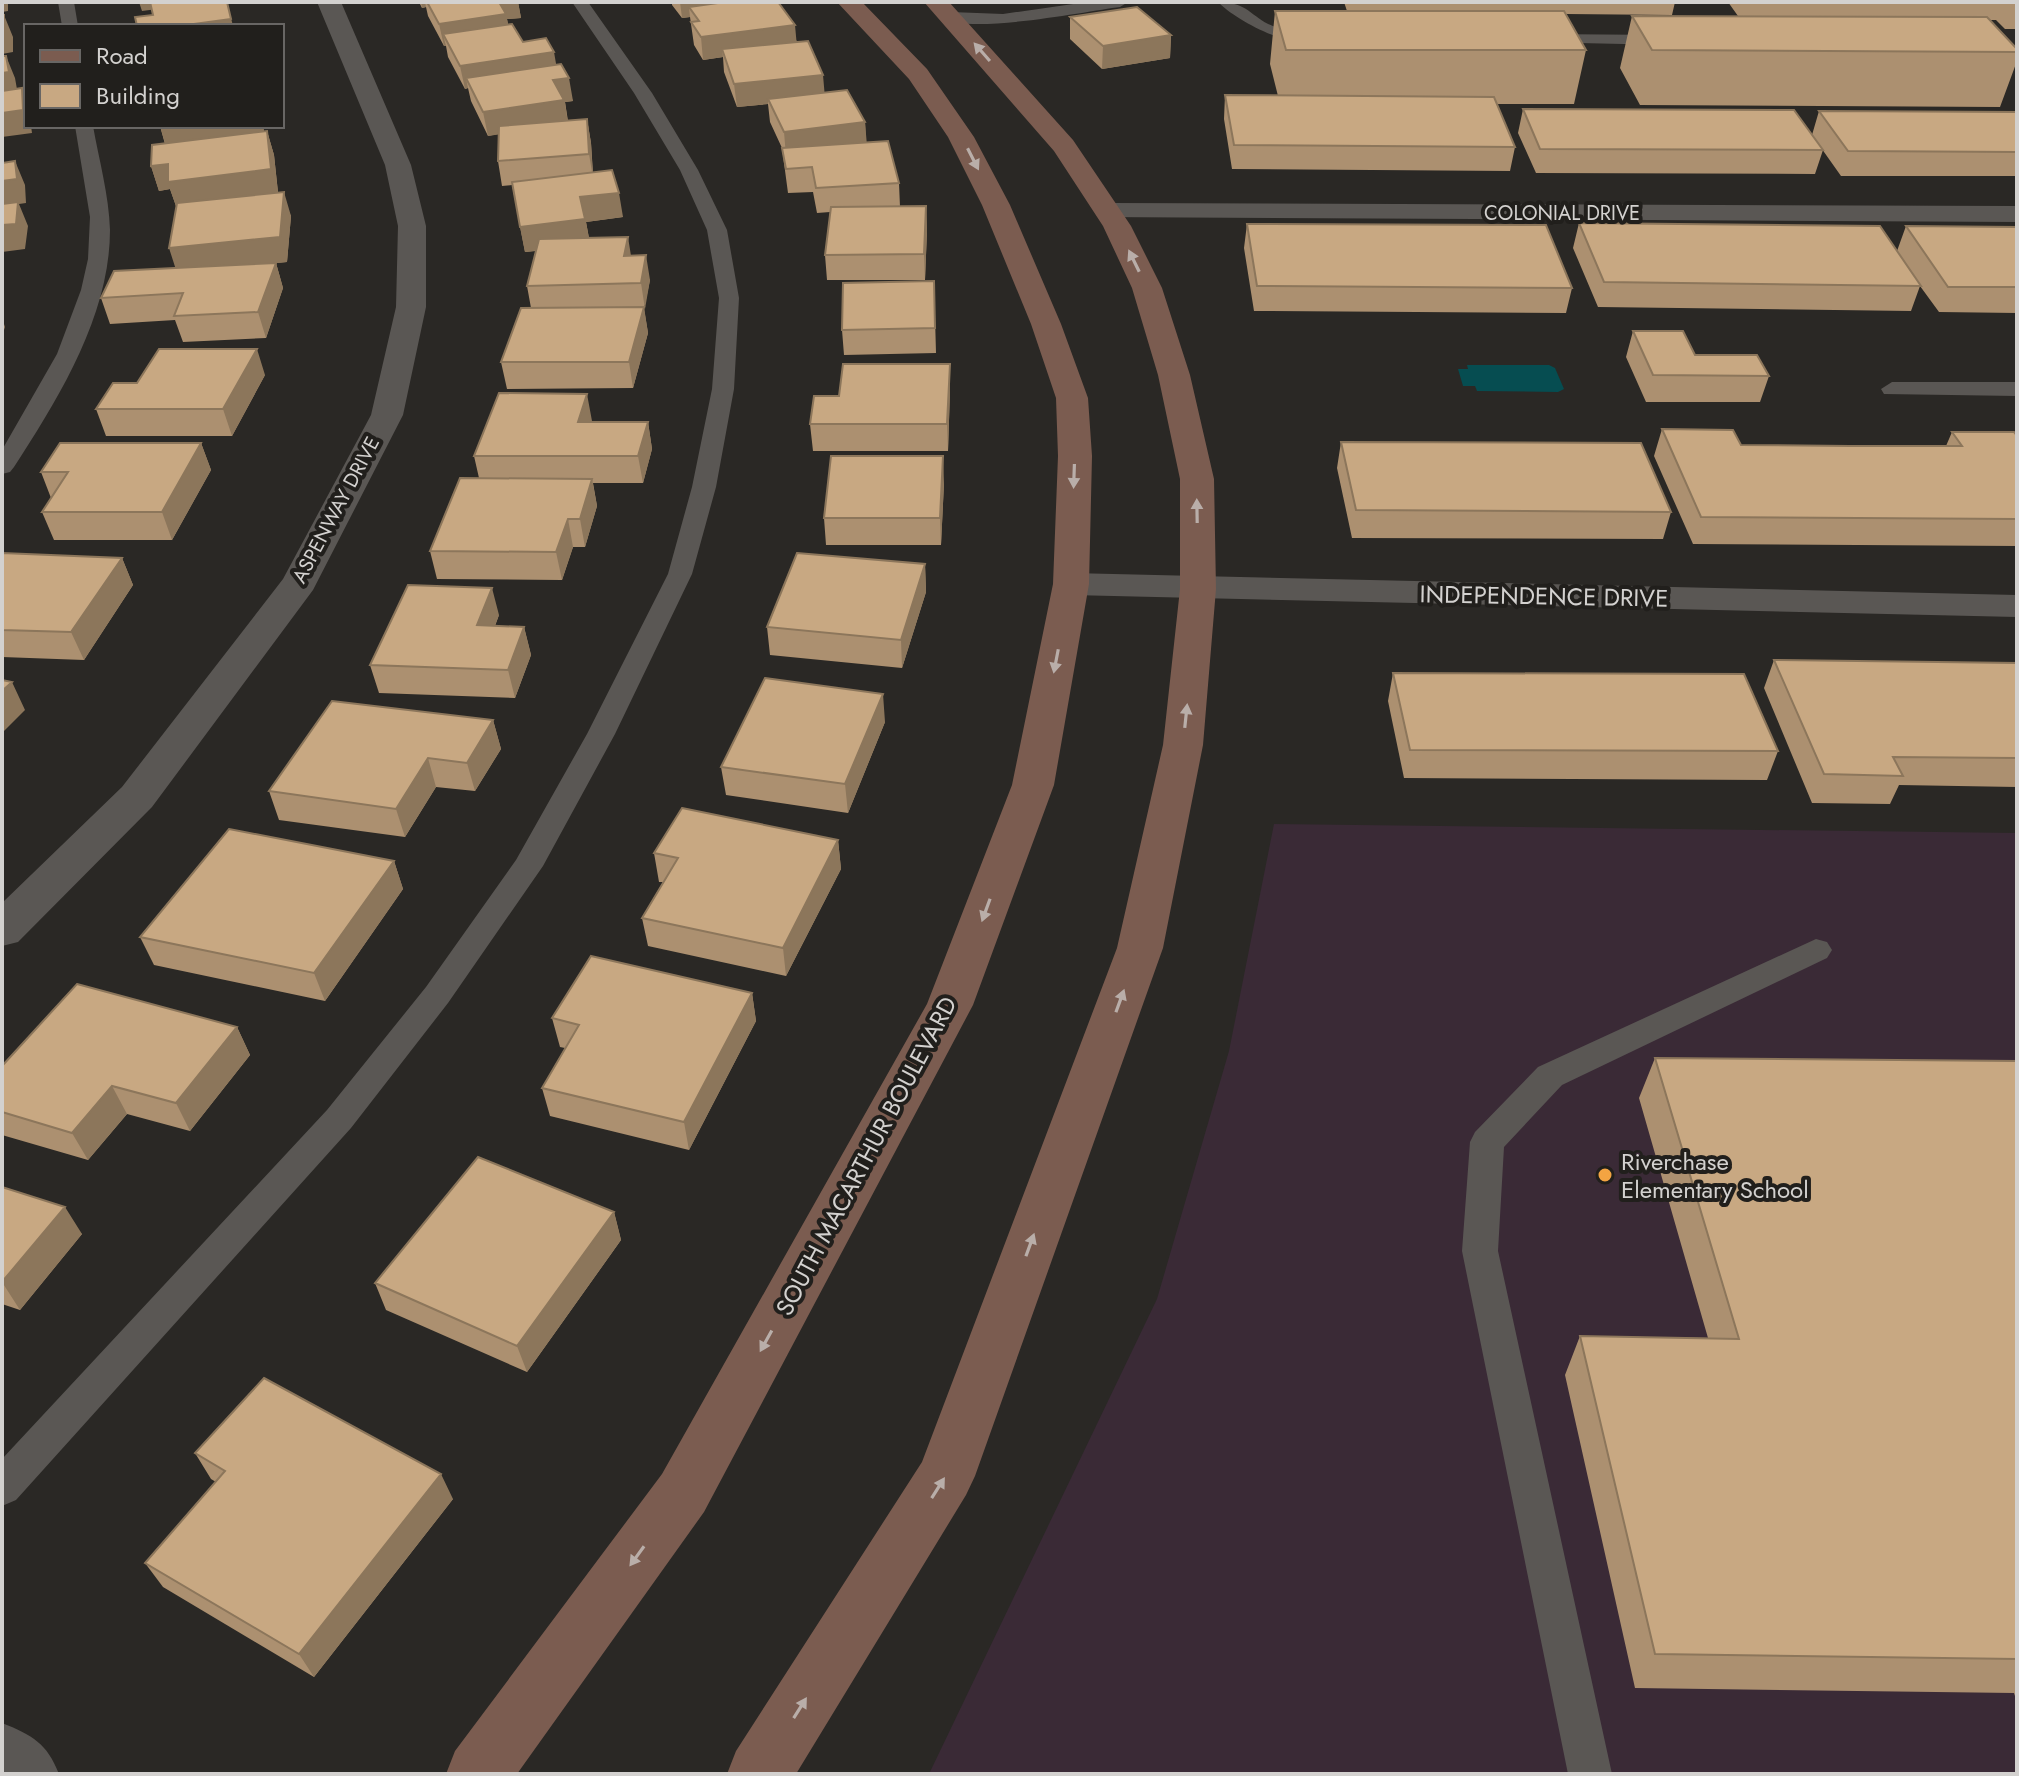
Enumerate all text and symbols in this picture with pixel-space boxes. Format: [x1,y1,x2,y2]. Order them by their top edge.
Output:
legend [24,24,284,128]
text: Road [96,38,148,73]
one-way arrow [974,42,991,62]
text: Building [96,78,180,113]
one-way arrow [966,148,979,171]
street label: COLONIAL DRIVE [1484,199,1640,228]
one-way arrow [1127,249,1141,272]
street label: ASPENWAY DRIVE [285,432,387,588]
one-way arrow [1068,464,1081,489]
one-way arrow [1191,498,1204,523]
street label: INDEPENDENCE DRIVE [1419,576,1669,616]
one-way arrow [1050,649,1062,674]
one-way arrow [1179,703,1192,728]
one-way arrow [979,898,991,922]
one-way arrow [1114,989,1127,1013]
street label: SOUTH MACARTHUR BOULEVARD [767,990,965,1322]
place label: Riverchase Elementary School [1621,1144,1809,1207]
marker: Riverchase Elementary School [1596,1166,1614,1184]
one-way arrow [1025,1233,1037,1257]
one-way arrow [760,1329,773,1352]
one-way arrow [931,1477,945,1499]
one-way arrow [630,1545,645,1566]
one-way arrow [793,1697,807,1719]

